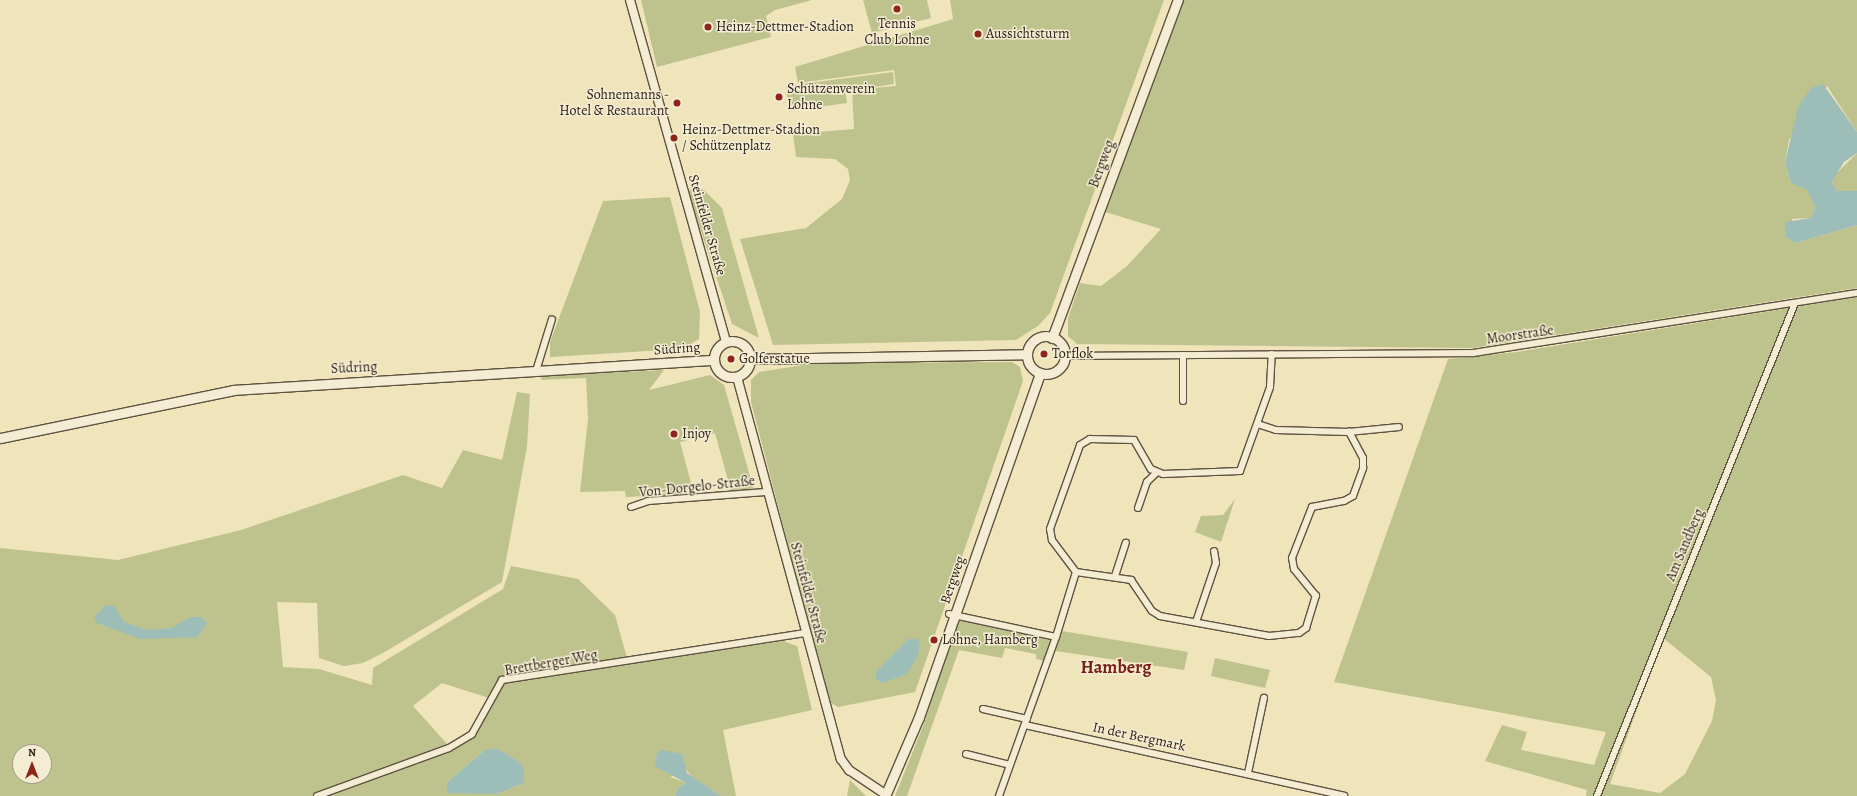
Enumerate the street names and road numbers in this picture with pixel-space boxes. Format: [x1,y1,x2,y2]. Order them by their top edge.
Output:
street label: Bergweg [1086,138,1118,190]
street label: Steinfelder Straße [685,173,729,277]
street label: Moorstraße [1485,322,1555,348]
street label: Südring [653,339,701,359]
street label: Südring [330,358,378,378]
street label: Von-Dorgelo-Straße [638,473,756,501]
street label: Am Sandberg [1662,506,1708,584]
street label: Steinfelder Straße [786,540,830,646]
street label: Bergweg [937,554,969,606]
street label: Brettberger Weg [503,647,599,679]
street label: In der Bergmark [1091,719,1187,755]

